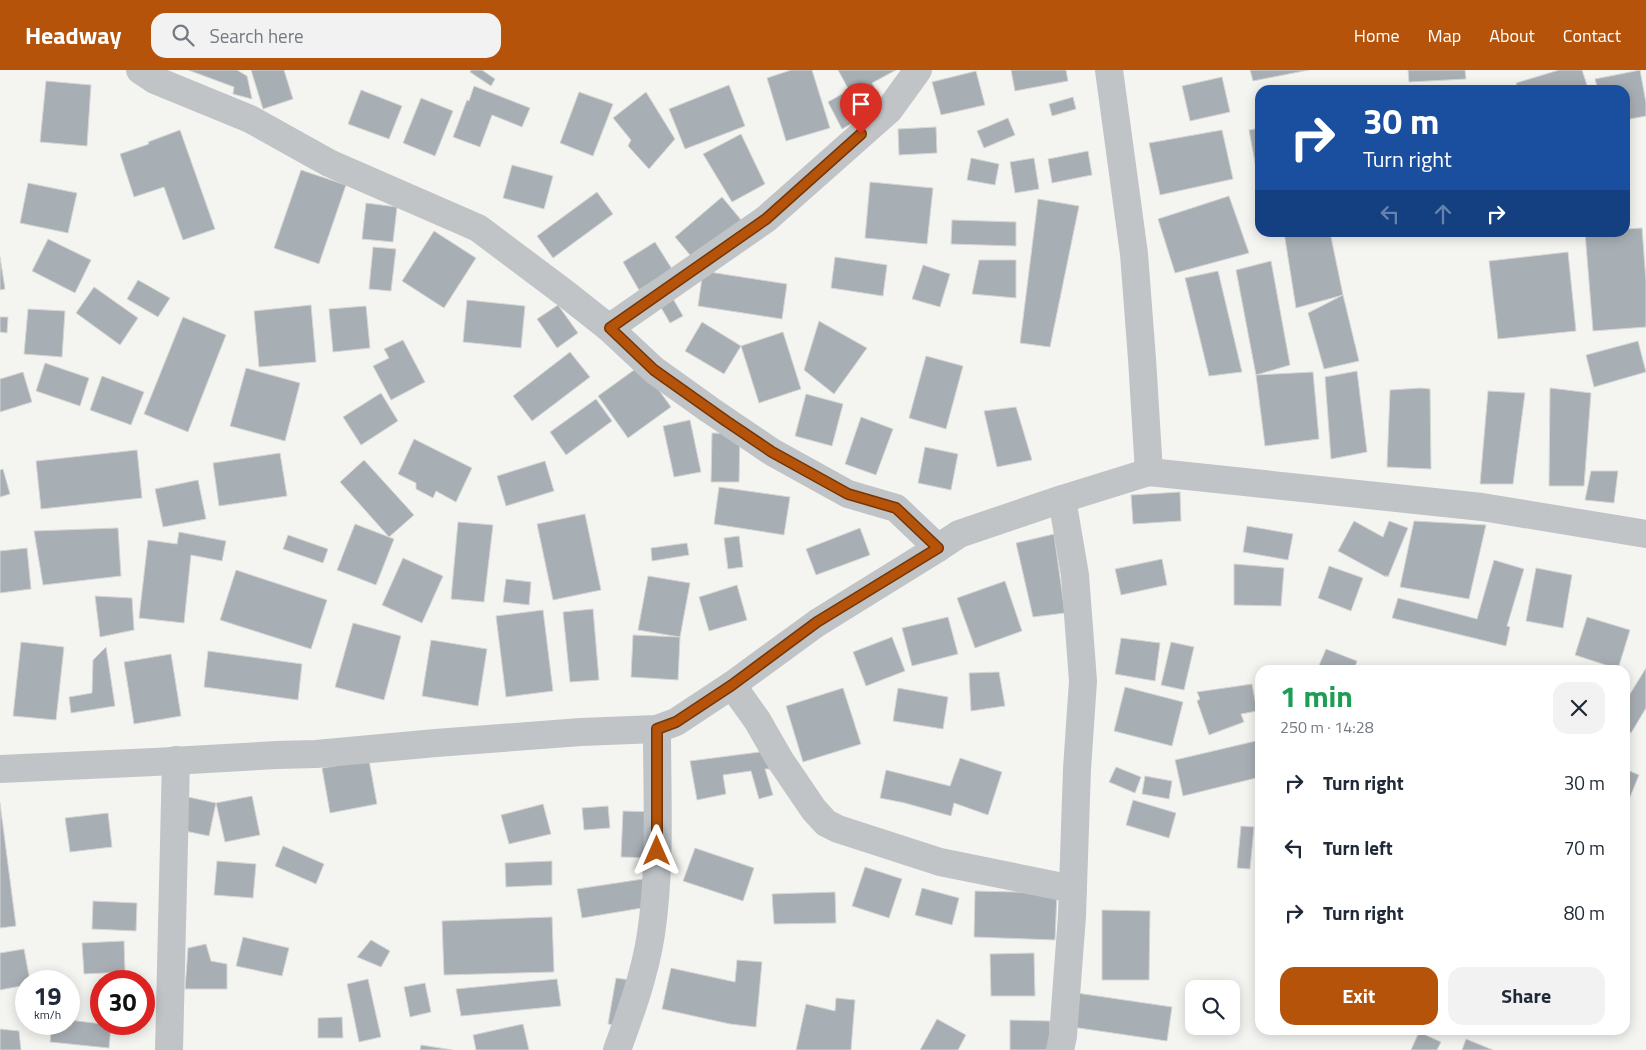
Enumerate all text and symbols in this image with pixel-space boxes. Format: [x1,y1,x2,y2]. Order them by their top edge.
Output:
search box [151,13,501,58]
text: Headway [25,17,121,53]
icon: search [169,21,197,49]
text: Search here [209,21,304,50]
text: Home [1354,22,1400,49]
text: Map [1428,22,1461,49]
text: About [1489,22,1535,49]
text: Contact [1563,22,1621,49]
pin [840,83,882,134]
icon: arrive [847,90,875,118]
text: 30 m [1363,94,1439,148]
icon: right [1280,105,1345,170]
text: Turn right [1363,142,1452,176]
icon: left [1376,200,1404,228]
icon: ahead [1429,200,1457,228]
icon: right [1482,200,1510,228]
text: 1 min [1280,673,1353,719]
button: close [1553,682,1605,734]
text: 250 m · 14:28 [1280,715,1374,739]
text: Turn right [1323,768,1404,797]
text: 30 m [1564,768,1605,797]
icon: right [1280,769,1308,797]
position arrow [630,824,682,876]
text: Turn left [1323,833,1393,862]
text: 70 m [1564,833,1605,862]
icon: left [1280,834,1308,862]
text: Turn right [1323,898,1404,927]
text: 80 m [1564,898,1605,927]
icon: right [1280,899,1308,927]
button: Exit [1280,967,1438,1025]
button: Share [1448,967,1605,1025]
speed limit sign: 30 [90,970,155,1035]
text: 19 [33,977,62,1015]
map controls [1185,980,1240,1035]
button: search [1185,980,1240,1035]
text: km/h [34,1005,61,1024]

